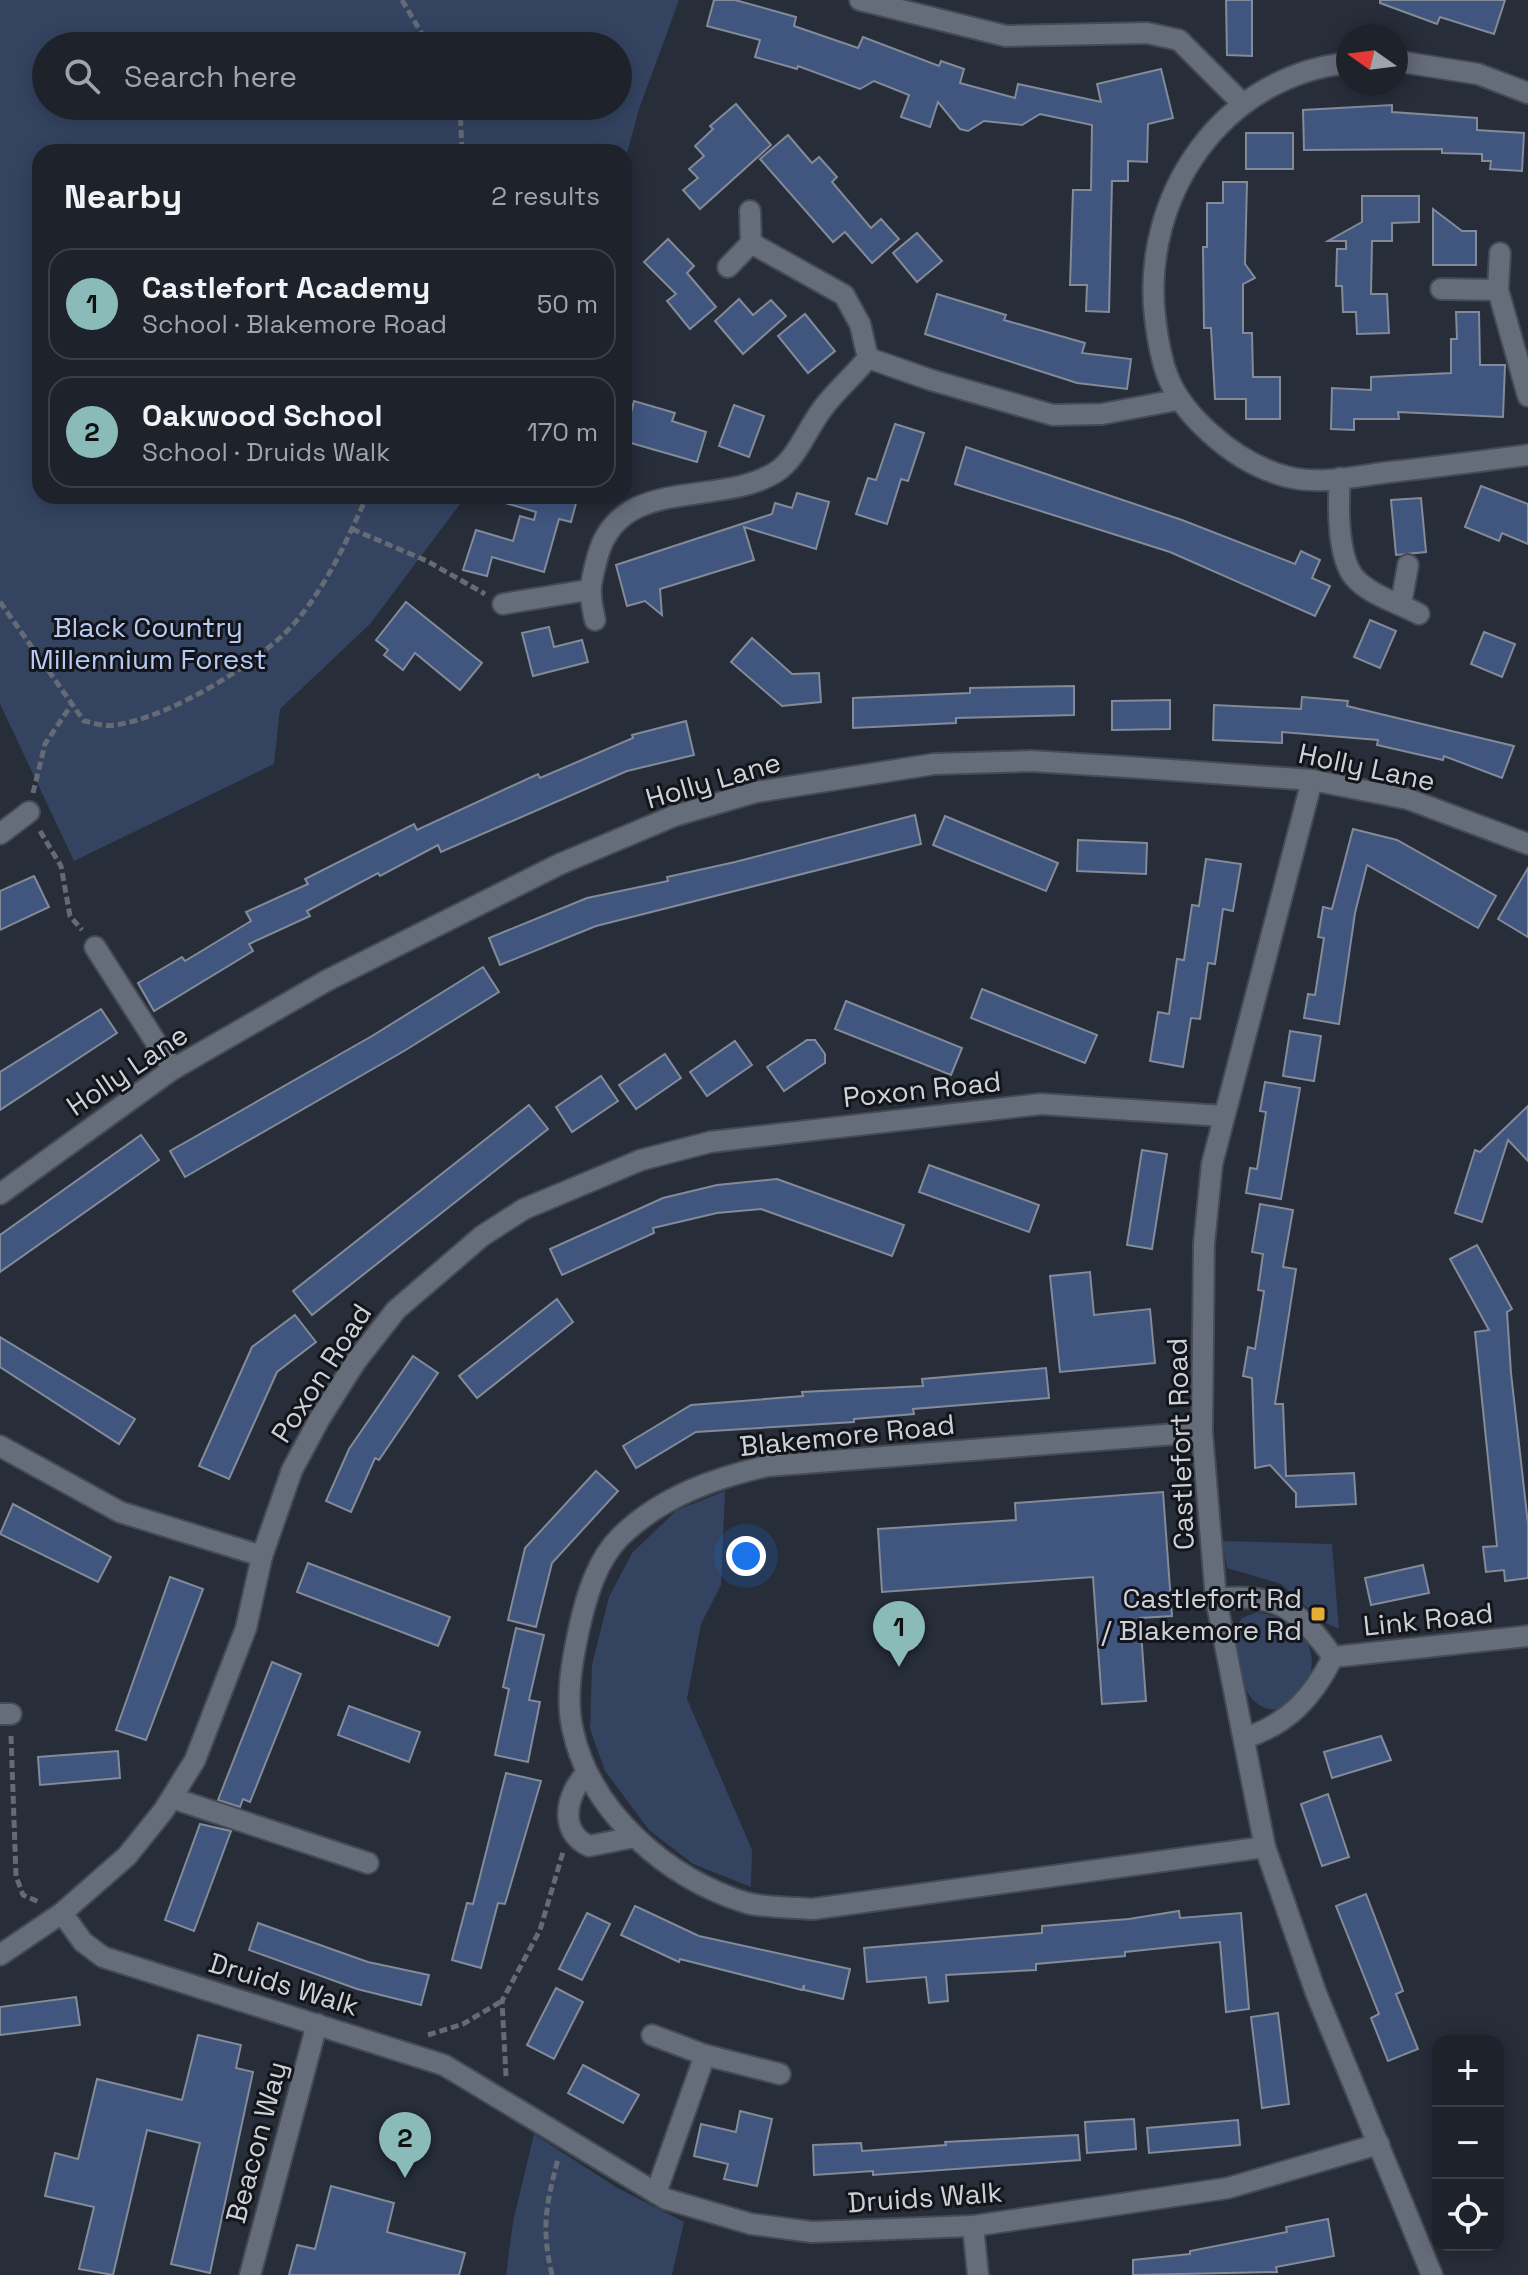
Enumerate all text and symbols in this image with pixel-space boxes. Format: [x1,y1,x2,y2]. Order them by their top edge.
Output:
north arrow [1336,24,1408,96]
search box [32,32,632,120]
icon: search [60,54,104,98]
text: Search here [124,57,297,96]
text: Nearby [64,175,182,218]
text: 2 results [491,179,600,213]
text: Castlefort Academy [142,268,430,307]
text: 1 [86,287,98,321]
text: 50 m [537,287,598,321]
text: School · Blakemore Road [142,307,447,341]
text: Oakwood School [142,396,382,435]
text: 2 [84,415,100,449]
text: 170 m [527,415,598,449]
text: School · Druids Walk [142,435,390,469]
park label: Black Country Millennium Forest [29,609,267,677]
street label: Holly Lane [1295,735,1439,799]
street label: Holly Lane [641,744,785,816]
street label: Holly Lane [59,1016,195,1124]
street label: Poxon Road [841,1063,1003,1115]
street label: Poxon Road [263,1297,379,1449]
street label: Castlefort Road [1158,1337,1202,1551]
street label: Blakemore Road [738,1406,956,1464]
your location [726,1536,766,1576]
place label: Castlefort Rd / Blakemore Rd [1101,1580,1302,1648]
street label: Link Road [1361,1594,1495,1644]
pin: 1 [873,1601,925,1667]
marker: Castlefort Rd / Blakemore Rd [1309,1605,1327,1623]
street label: Druids Walk [205,1944,363,2024]
map controls [1432,2035,1504,2251]
button: + [1432,2035,1504,2107]
street label: Beacon Way [217,2057,295,2227]
button: − [1432,2107,1504,2179]
pin: 2 [379,2112,431,2178]
street label: Druids Walk [846,2174,1004,2220]
button: locate [1432,2179,1504,2251]

